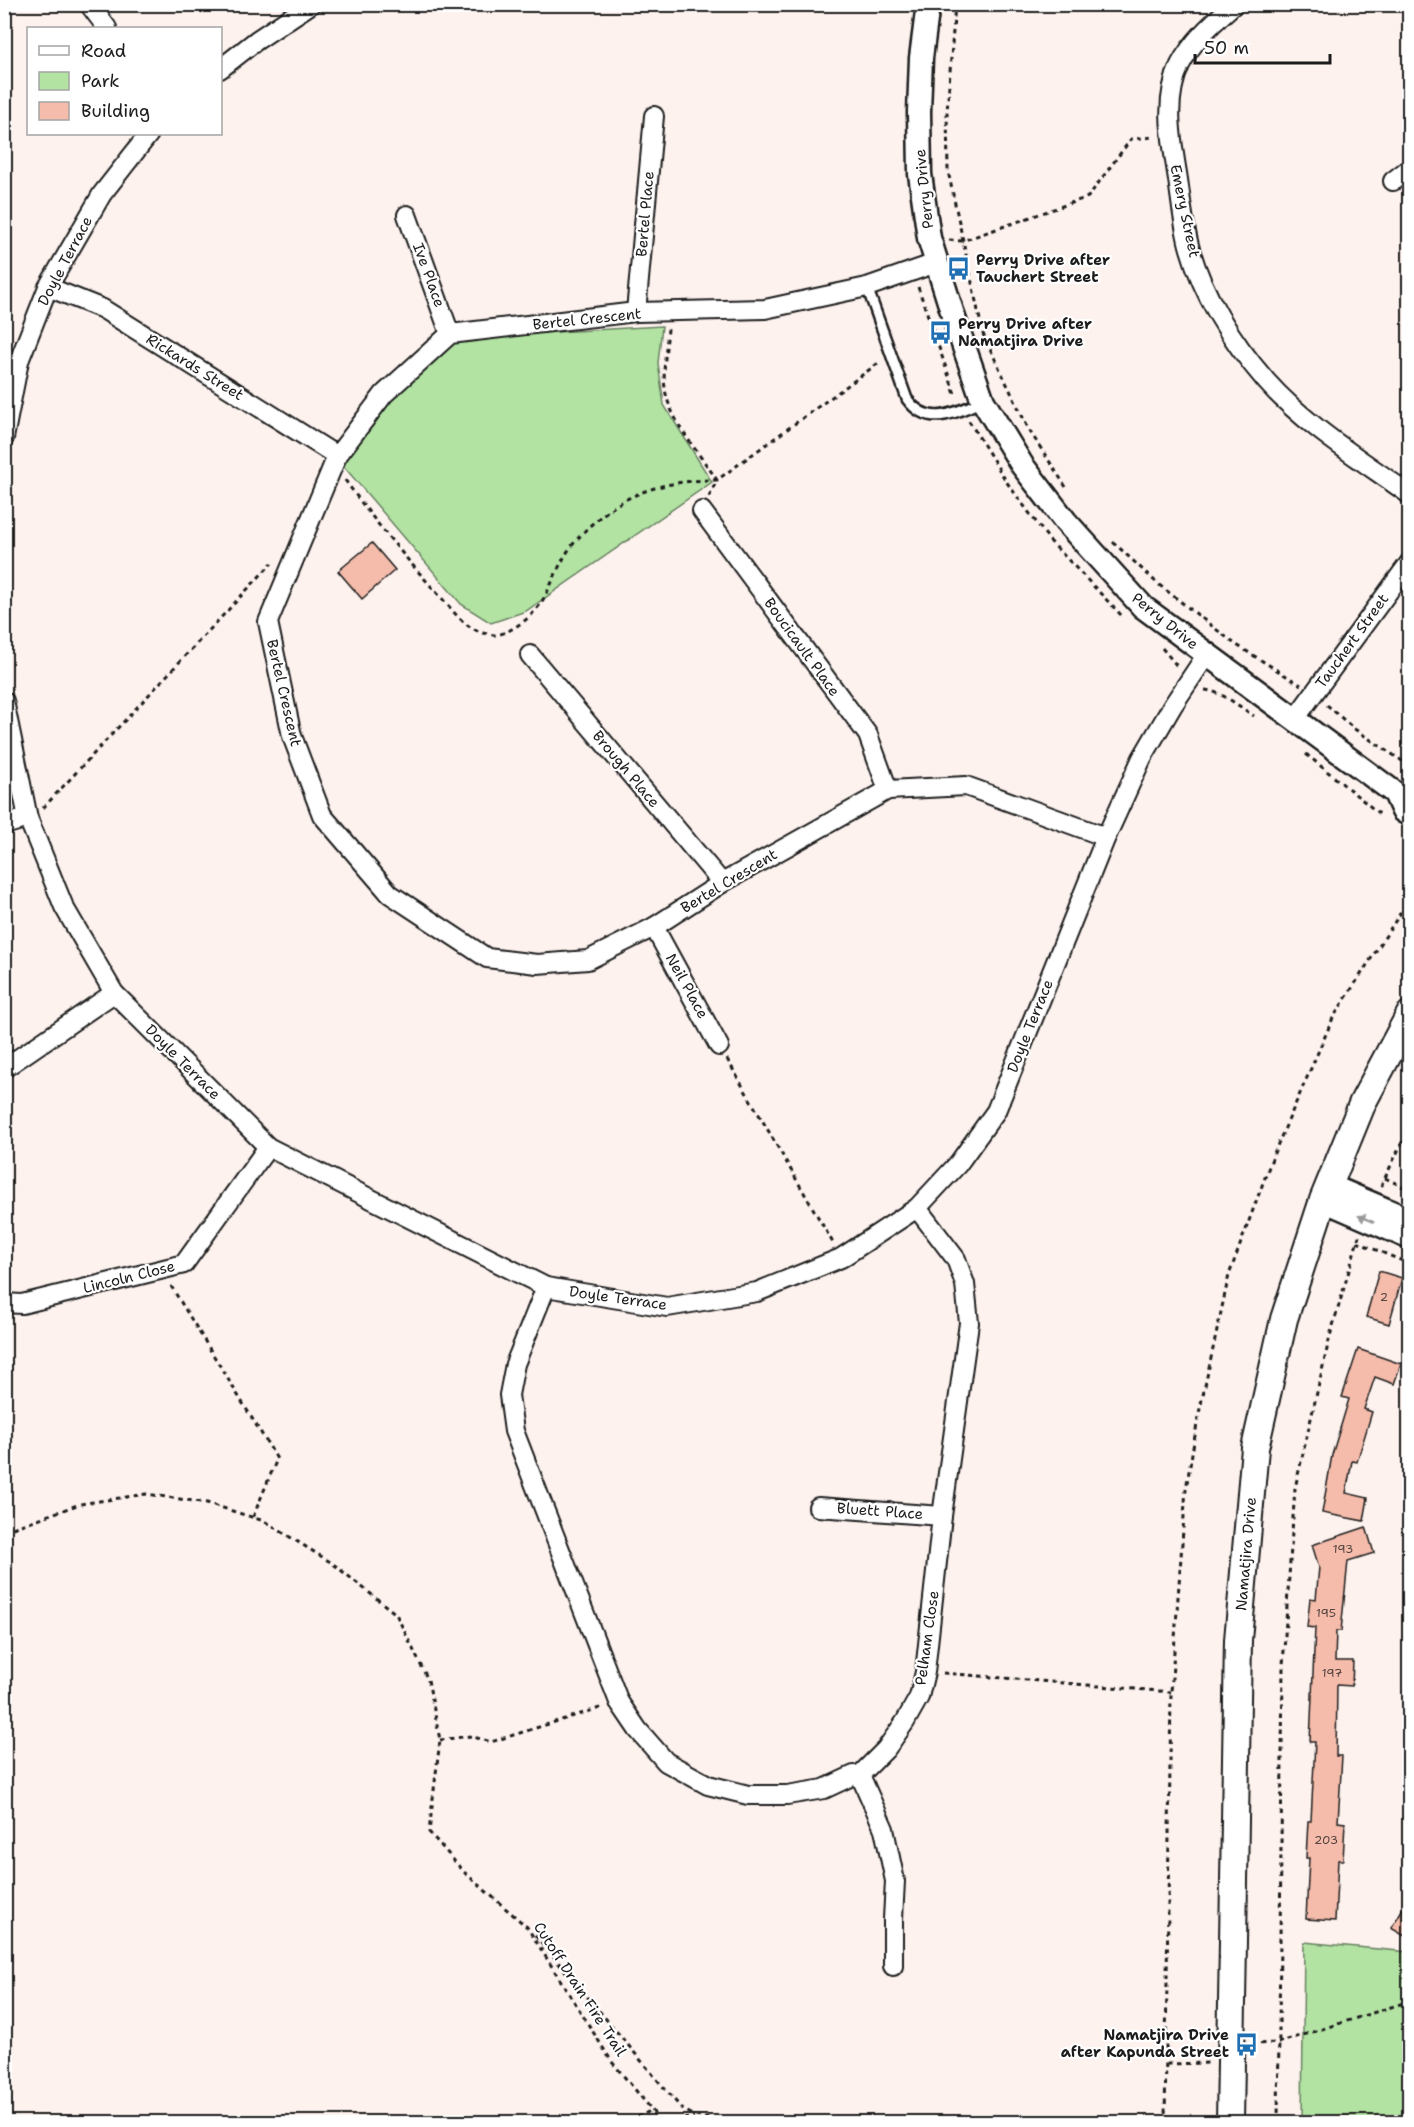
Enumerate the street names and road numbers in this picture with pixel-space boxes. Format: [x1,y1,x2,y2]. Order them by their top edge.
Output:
street label: Perry Drive [910,148,938,230]
street label: Emery Street [1165,163,1205,259]
street label: Bertel Place [631,170,659,258]
street label: Doyle Terrace [33,213,97,309]
street label: Ive Place [408,240,450,310]
street label: Bertel Crescent [532,303,642,335]
street label: Rickards Street [142,329,248,405]
street label: Perry Drive [1128,588,1202,654]
street label: Tauchert Street [1311,590,1393,692]
street label: Boucicault Place [760,594,844,700]
street label: Bertel Crescent [262,637,306,749]
street label: Brough Place [588,726,664,812]
street label: Bertel Crescent [677,844,781,918]
street label: Neil Place [661,950,713,1022]
street label: Doyle Terrace [1002,976,1058,1076]
street label: Doyle Terrace [141,1020,225,1104]
street label: Lincoln Close [81,1256,177,1298]
street label: Doyle Terrace [568,1281,668,1315]
street label: Namatjira Drive [1231,1496,1261,1612]
street label: Bluett Place [836,1498,924,1524]
street label: Pelham Close [910,1589,944,1687]
street label: Cutoff Drain Fire Trail [529,1918,631,2060]

